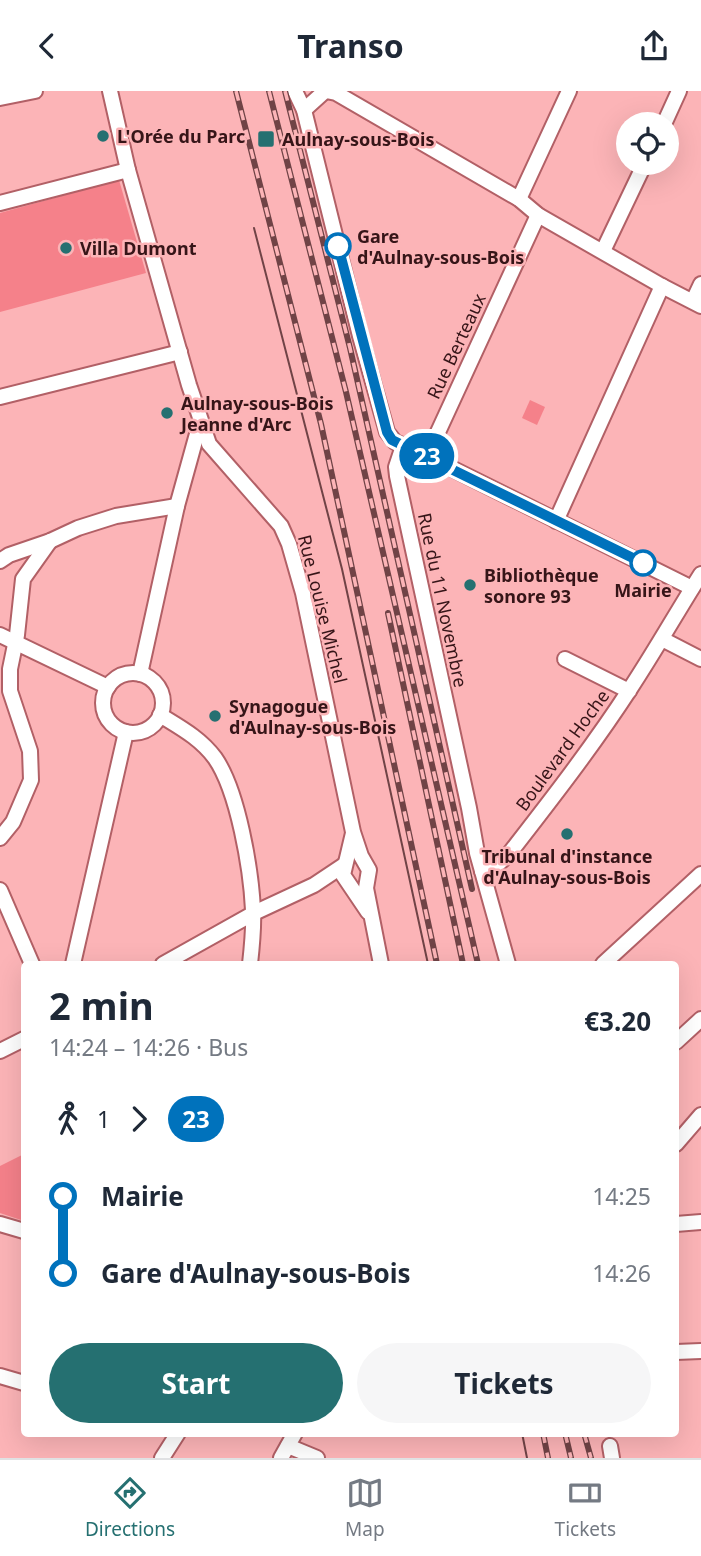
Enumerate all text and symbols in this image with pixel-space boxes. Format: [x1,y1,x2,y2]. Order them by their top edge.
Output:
text: Transo [297,24,404,67]
icon: back [28,27,66,65]
icon: share [635,27,673,65]
map controls [616,112,679,175]
button: locate [616,112,679,175]
place label: L'Orée du Parc [117,124,245,148]
place label: Aulnay-sous-Bois [282,127,434,151]
marker: L'Orée du Parc [95,128,111,144]
marker: Aulnay-sous-Bois [256,129,276,149]
place label: Gare d'Aulnay-sous-Bois [357,224,524,269]
marker: Gare d'Aulnay-sous-Bois [325,233,351,259]
place label: Villa Dumont [80,236,197,260]
marker: Villa Dumont [58,240,74,256]
street label: Rue Berteaux [421,289,491,403]
place label: Aulnay-sous-Bois Jeanne d'Arc [179,391,333,436]
marker: Aulnay-sous-Bois Jeanne d'Arc [159,405,175,421]
line badge: 23 [396,433,458,479]
text: 23 [413,439,441,472]
street label: Rue du 11 Novembre [413,510,473,690]
street label: Rue Louise Michel [293,532,353,686]
marker: Mairie [630,550,656,576]
place label: Bibliothèque sonore 93 [484,563,599,608]
marker: Bibliothèque sonore 93 [462,577,478,593]
place label: Mairie [614,578,672,602]
street label: Boulevard Hoche [510,685,614,815]
place label: Synagogue d'Aulnay-sous-Bois [229,694,396,739]
marker: Synagogue d'Aulnay-sous-Bois [207,708,223,724]
marker: Tribunal d'instance d'Aulnay-sous-Bois [559,826,575,842]
place label: Tribunal d'instance d'Aulnay-sous-Bois [481,844,653,889]
text: 2 min [49,979,154,1031]
text: €3.20 [584,1003,651,1039]
text: 14:24 – 14:26 · Bus [49,1031,248,1063]
icon: walk [49,1100,87,1138]
icon: forward [120,1100,158,1138]
text: 23 [182,1102,210,1135]
text: 1 [97,1103,110,1135]
text: Mairie [101,1178,184,1214]
text: 14:25 [592,1180,651,1212]
text: Gare d'Aulnay-sous-Bois [101,1255,411,1291]
text: 14:26 [592,1257,651,1289]
button: Start [49,1343,343,1423]
button: Tickets [357,1343,651,1423]
tab: Directions [85,1474,175,1542]
tab: Map [345,1474,385,1542]
tab: Tickets [555,1474,616,1542]

